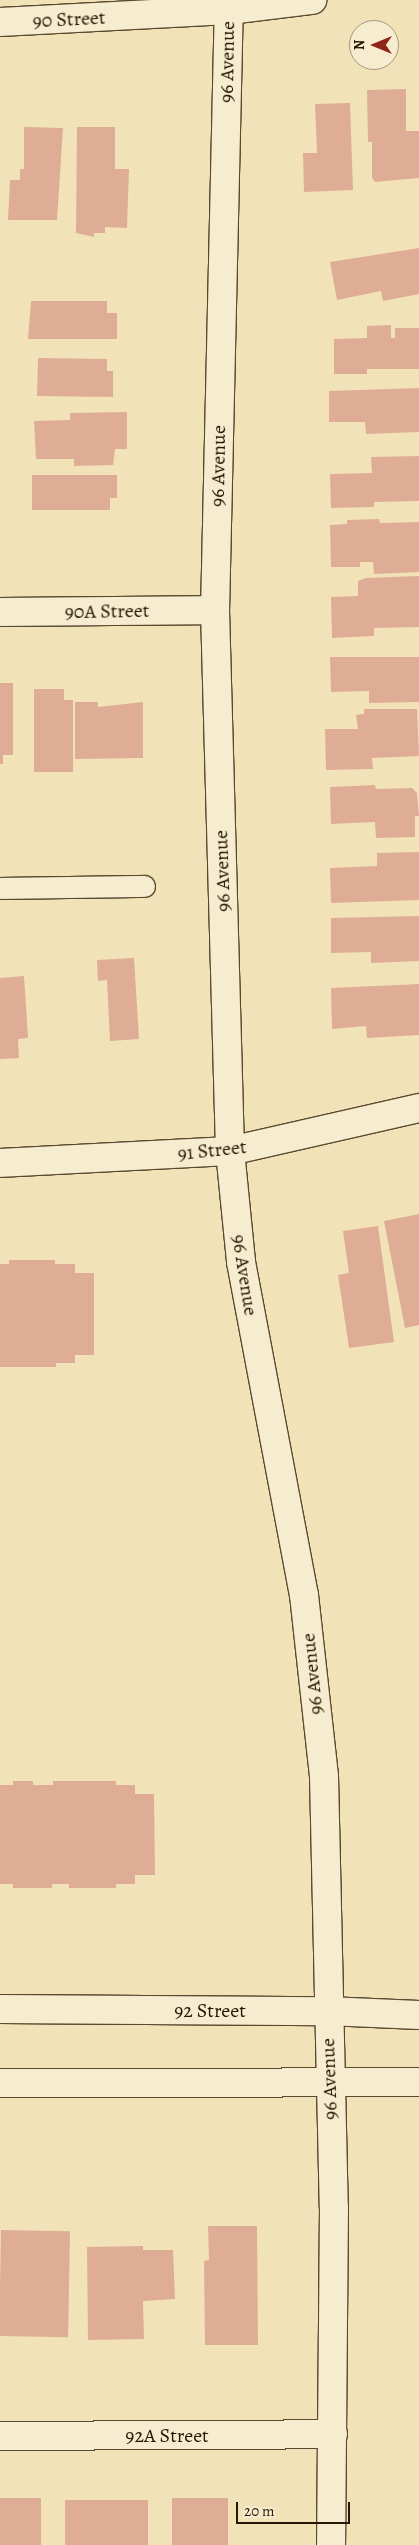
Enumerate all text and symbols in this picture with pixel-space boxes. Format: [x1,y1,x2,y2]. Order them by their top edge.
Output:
street label: 90 Street [32,5,106,33]
north arrow [349,20,399,70]
street label: 96 Avenue [214,21,240,103]
text: N [350,40,369,50]
street label: 96 Avenue [205,425,231,507]
street label: 90A Street [65,598,149,624]
street label: 96 Avenue [209,830,235,912]
street label: 91 Street [176,1134,248,1166]
street label: 96 Avenue [227,1233,263,1317]
street label: 96 Avenue [296,1632,328,1716]
street label: 92 Street [174,1998,246,2022]
street label: 96 Avenue [316,2038,342,2120]
street label: 92A Street [125,2423,209,2447]
scale bar [239,2492,353,2524]
text: 20 m [244,2501,275,2521]

